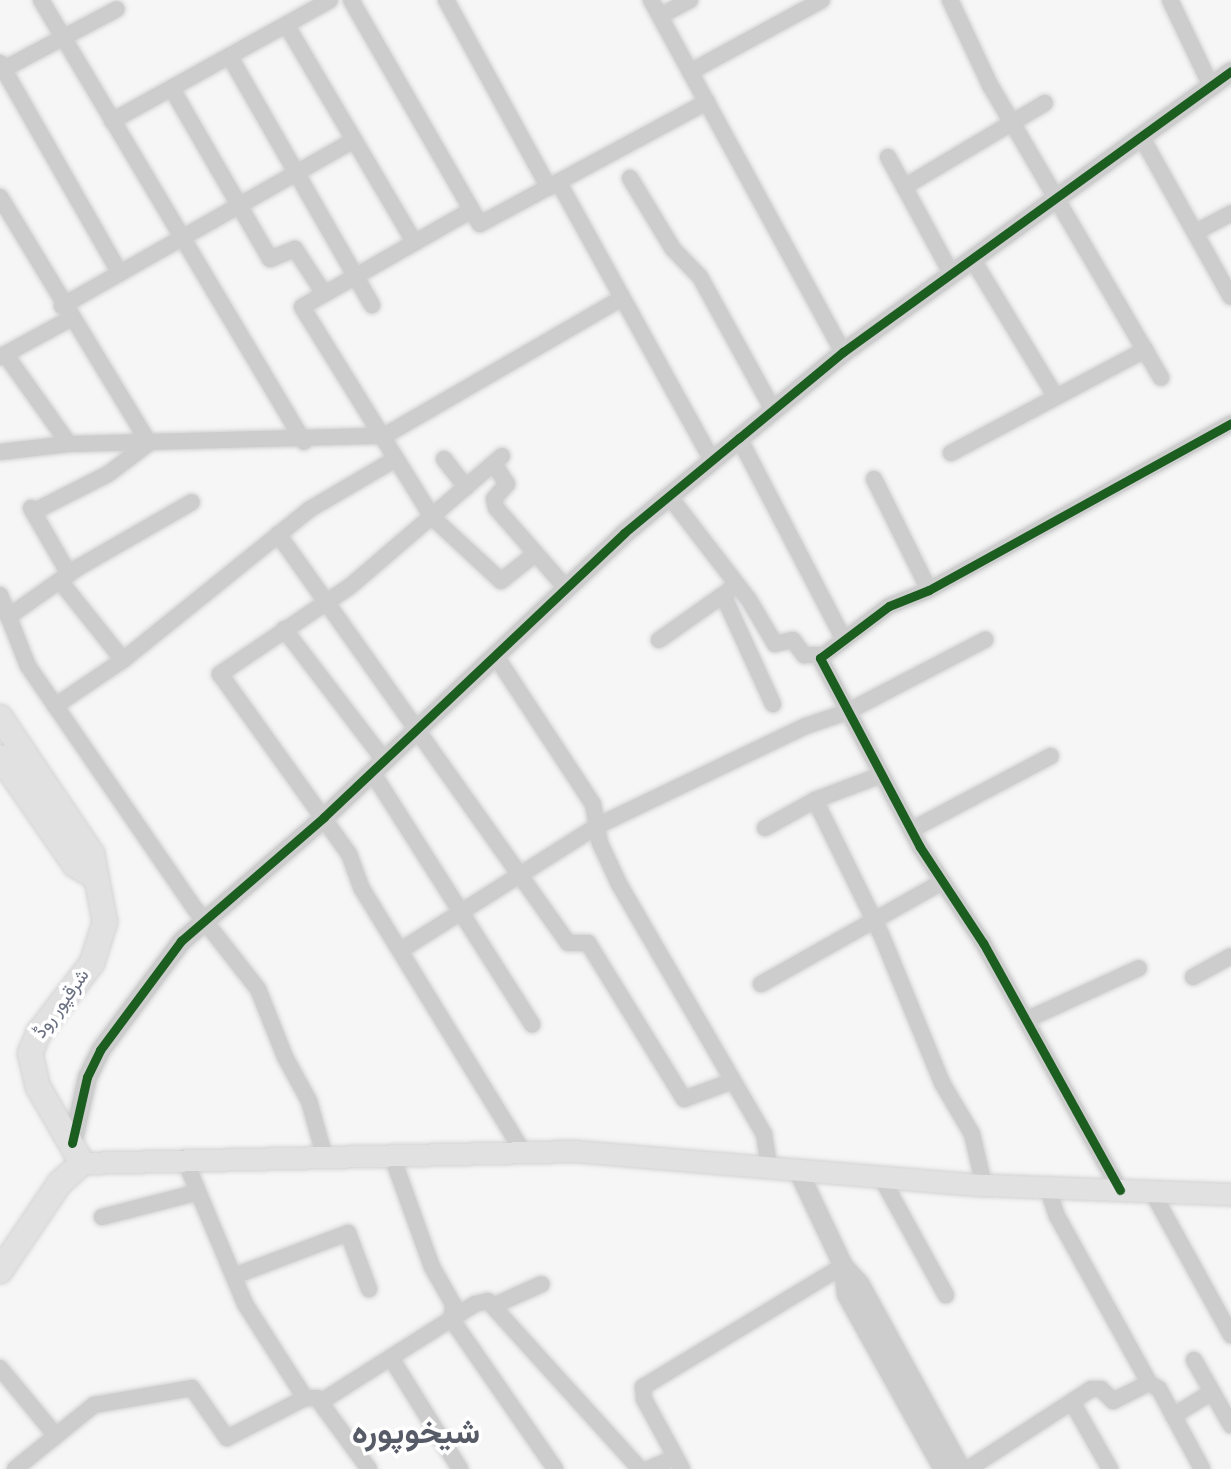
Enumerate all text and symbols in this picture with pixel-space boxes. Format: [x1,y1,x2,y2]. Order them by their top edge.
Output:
street label: شرقپور روڈ [29,965,95,1043]
district label: شیخوپورہ [352,1413,480,1453]

